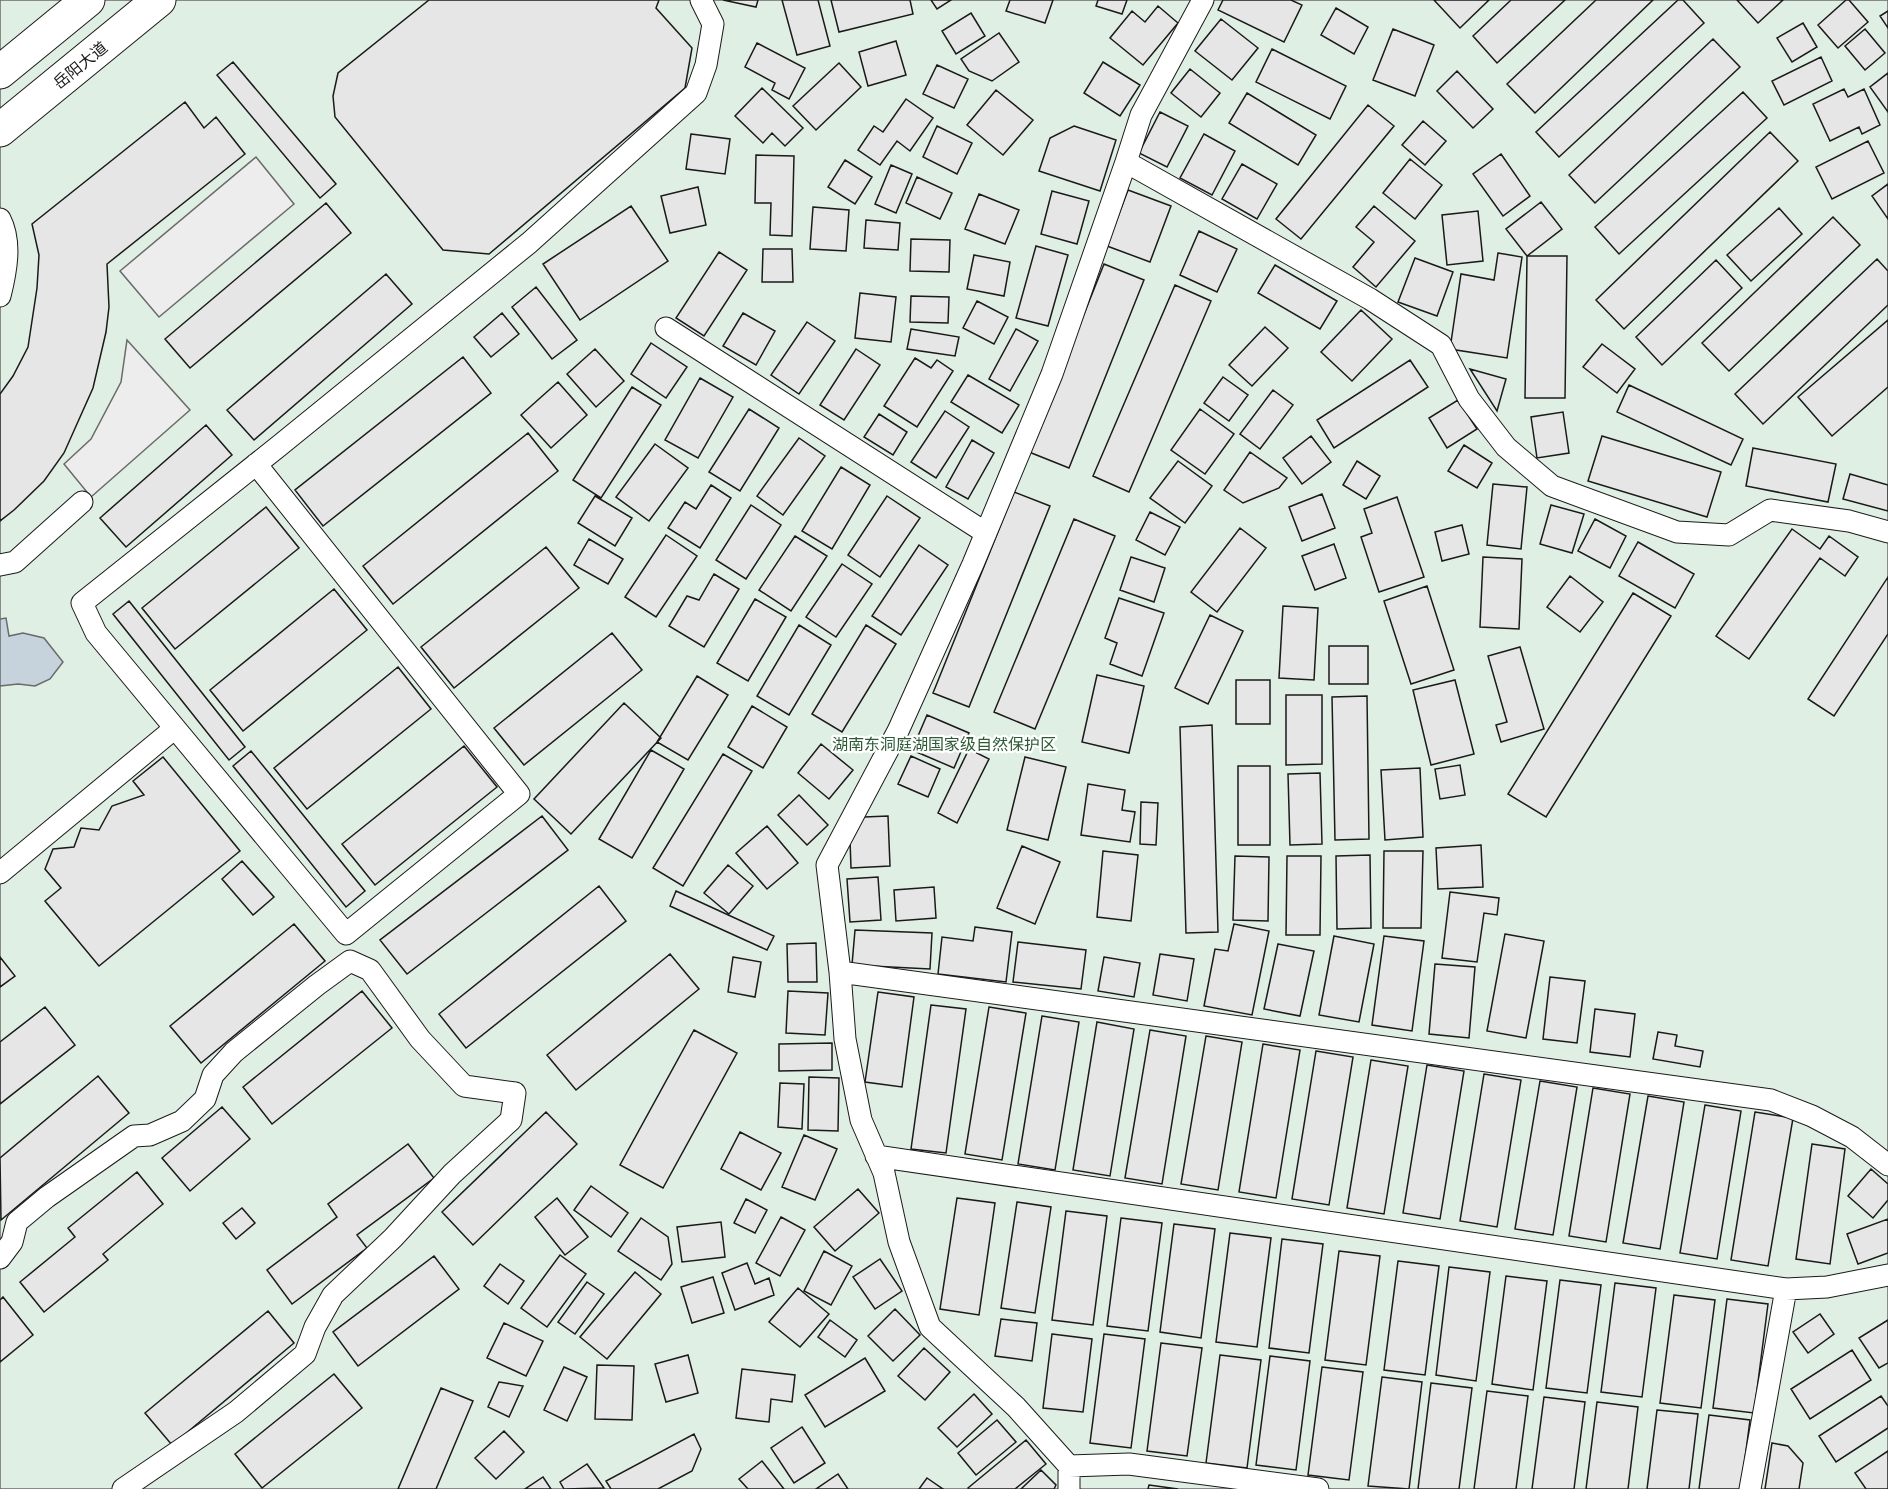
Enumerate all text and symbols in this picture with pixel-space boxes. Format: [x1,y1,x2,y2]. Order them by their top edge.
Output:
street label: 岳阳大道 [49,37,111,92]
park label: 湖南东洞庭湖国家级自然保护区 [832,734,1056,753]

